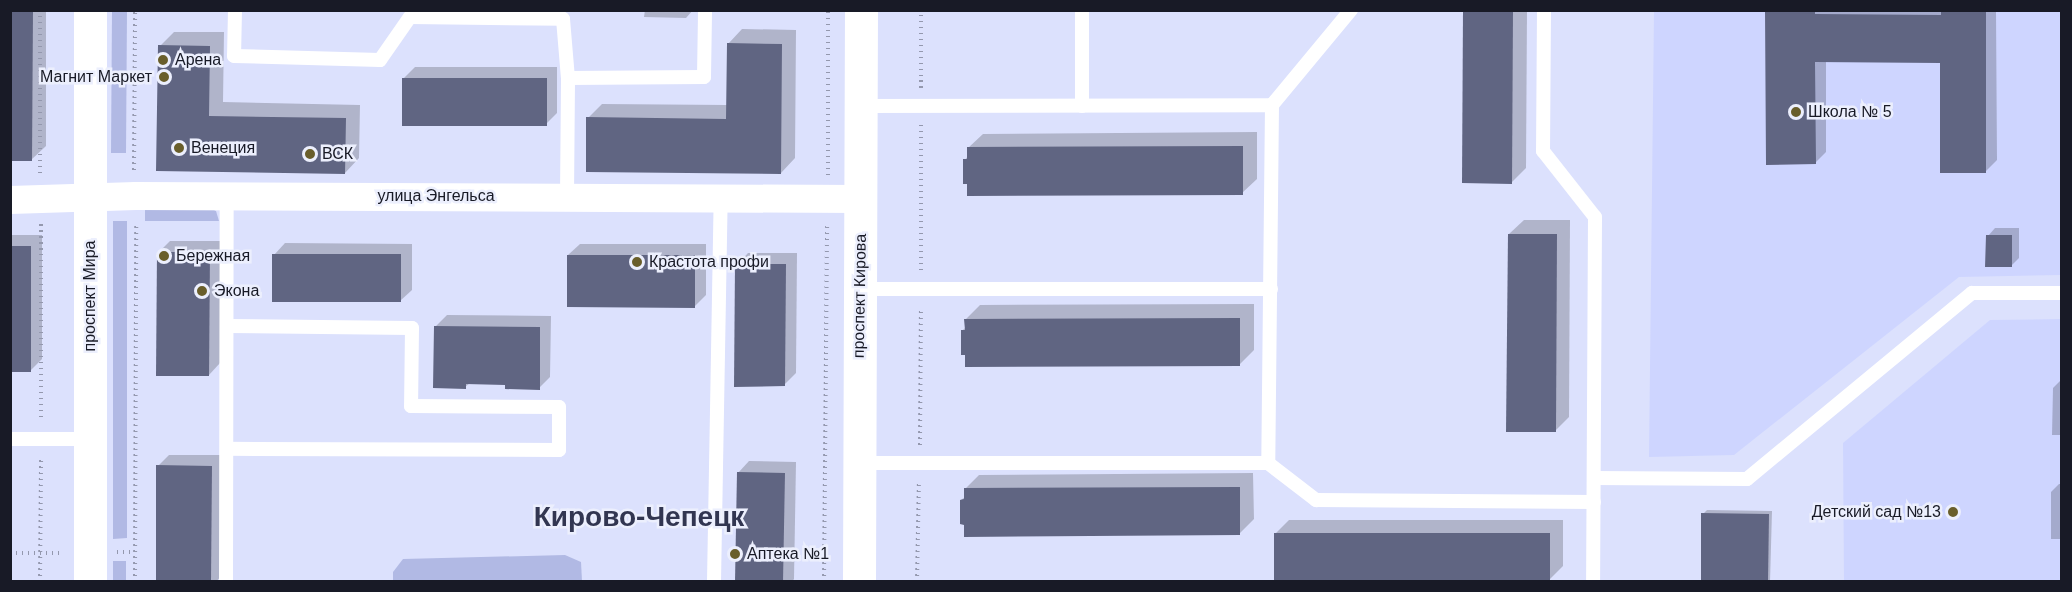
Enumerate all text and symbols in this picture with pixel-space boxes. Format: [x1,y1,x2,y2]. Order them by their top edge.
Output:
place label: Арена [175,50,221,70]
marker: Арена [156,53,170,67]
place label: Магнит Маркет [40,67,152,87]
marker: Магнит Маркет [157,70,171,84]
place label: Школа № 5 [1808,102,1892,122]
marker: Школа № 5 [1789,105,1803,119]
place label: Венеция [191,138,255,158]
marker: Венеция [172,141,186,155]
place label: ВСК [322,144,353,164]
marker: ВСК [303,147,317,161]
street label: улица Энгельса [377,186,495,206]
street label: проспект Кирова [849,234,871,358]
street label: проспект Мира [80,240,100,352]
place label: Бережная [176,246,250,266]
marker: Бережная [157,249,171,263]
place label: Крастота профи [649,252,769,272]
marker: Крастота профи [630,255,644,269]
place label: Экона [214,281,259,301]
marker: Экона [195,284,209,298]
district label: Кирово-Чепецк [534,500,744,534]
place label: Детский сад №13 [1812,502,1941,522]
marker: Детский сад №13 [1946,505,1960,519]
place label: Аптека №1 [747,544,829,564]
marker: Аптека №1 [728,547,742,561]

